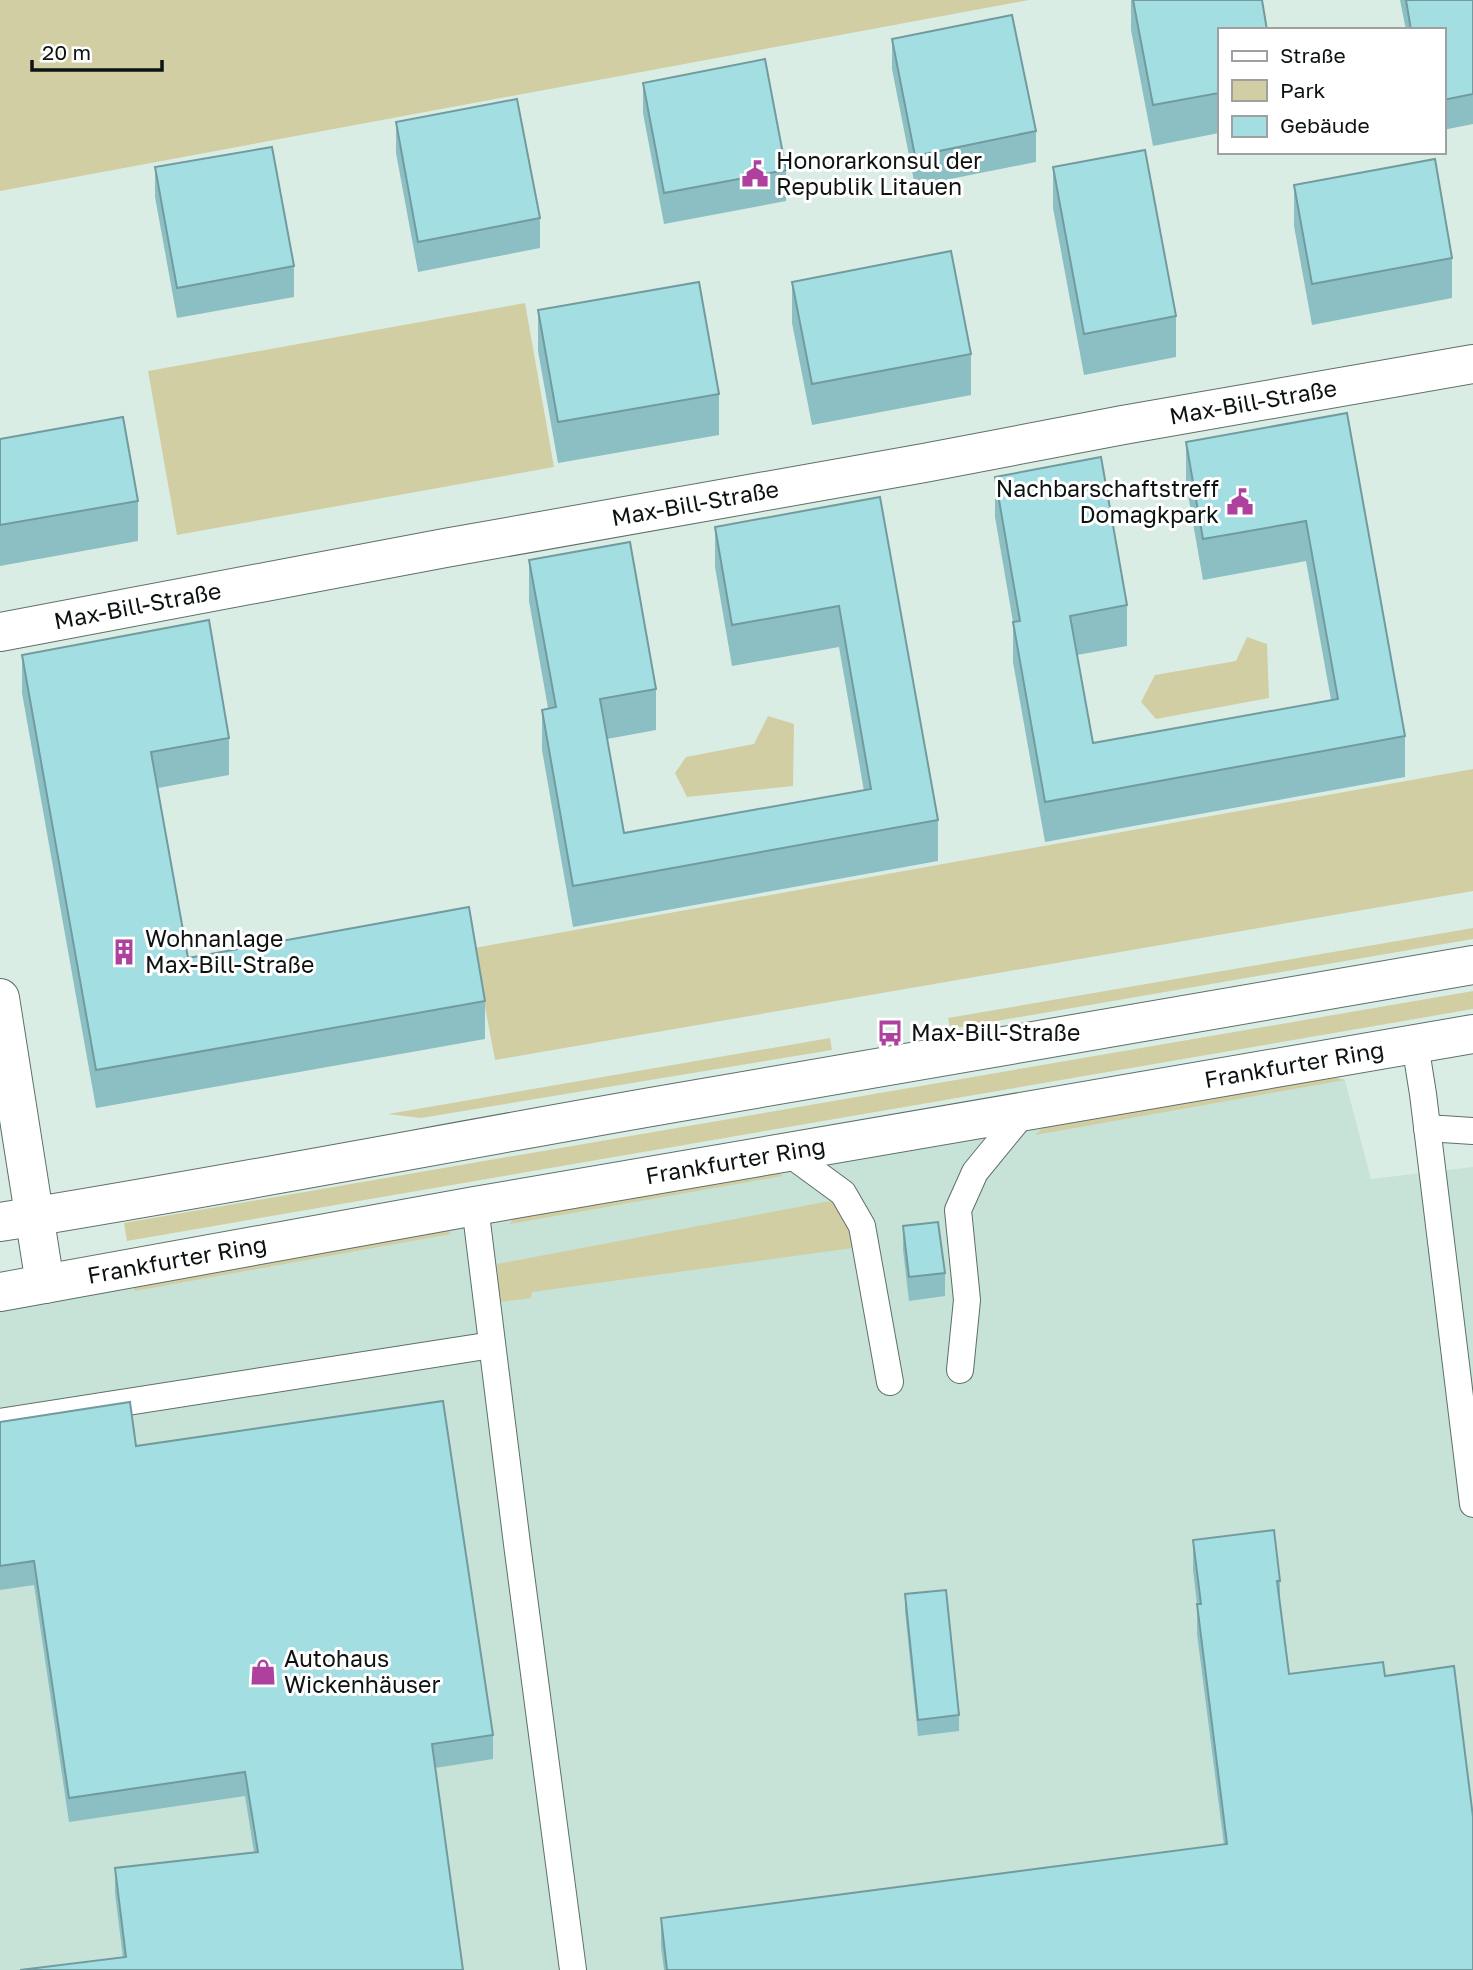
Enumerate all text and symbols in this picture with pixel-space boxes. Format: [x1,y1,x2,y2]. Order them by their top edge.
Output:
scale bar [32,28,161,72]
legend [1218,28,1445,154]
text: 20 m [42,39,91,65]
text: Straße [1280,42,1346,68]
text: Park [1280,77,1326,103]
text: Gebäude [1280,112,1370,138]
place label: Honorarkonsul der Republik Litauen [776,146,982,200]
public building icon: Honorarkonsul der Republik Litauen [740,159,770,189]
street label: Max-Bill-Straße [1167,373,1339,430]
street label: Max-Bill-Straße [609,474,781,531]
place label: Nachbarschaftstreff Domagkpark [996,474,1219,528]
public building icon: Nachbarschaftstreff Domagkpark [1225,487,1255,517]
street label: Max-Bill-Straße [52,576,223,635]
place label: Wohnanlage Max-Bill-Straße [145,924,314,978]
building icon: Wohnanlage Max-Bill-Straße [109,937,139,967]
bus stop icon: Max-Bill-Straße [875,1018,905,1048]
place label: Max-Bill-Straße [911,1018,1080,1046]
street label: Frankfurter Ring [1202,1035,1386,1093]
street label: Frankfurter Ring [643,1131,827,1189]
street label: Frankfurter Ring [85,1229,269,1289]
place label: Autohaus Wickenhäuser [284,1644,440,1698]
shop icon: Autohaus Wickenhäuser [248,1657,278,1687]

